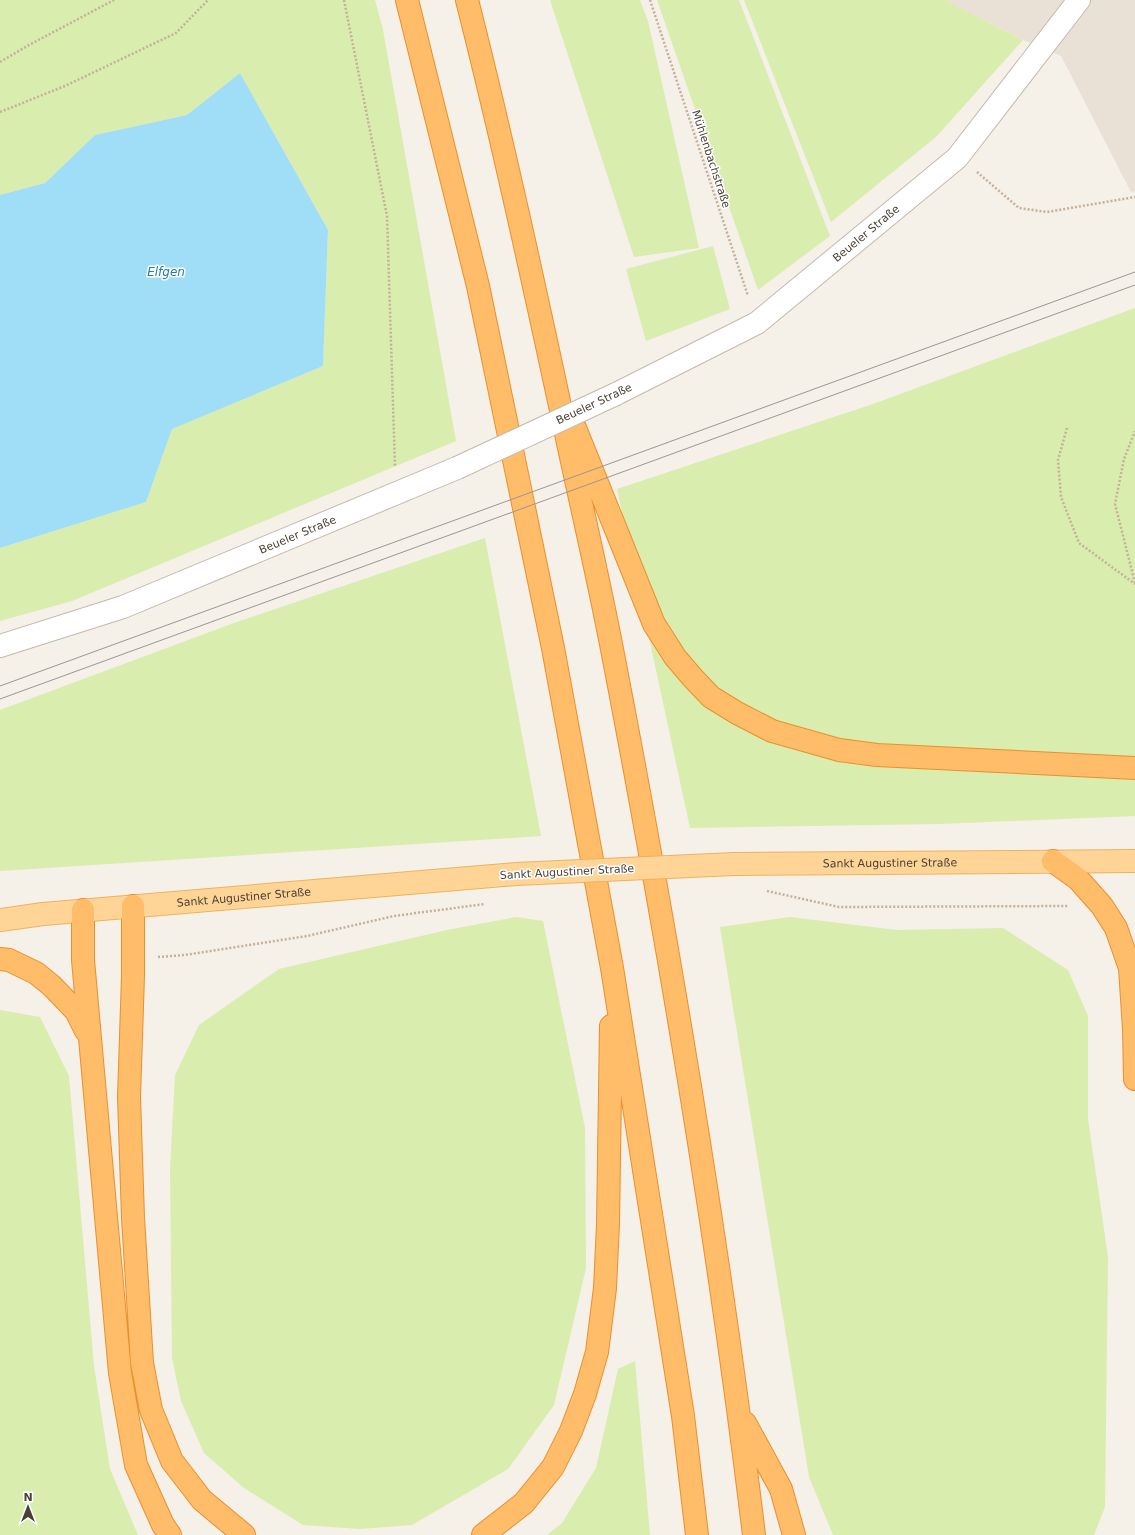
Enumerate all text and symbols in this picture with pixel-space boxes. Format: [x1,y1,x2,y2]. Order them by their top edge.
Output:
street label: Mühlenbachstraße [689,108,733,210]
street label: Beueler Straße [830,202,902,264]
water label: Elfgen [147,265,185,279]
street label: Beueler Straße [554,381,634,427]
street label: Beueler Straße [257,513,338,556]
street label: Sankt Augustiner Straße [823,856,958,870]
street label: Sankt Augustiner Straße [500,862,635,882]
street label: Sankt Augustiner Straße [176,885,312,909]
north arrow [8,1487,48,1527]
text: N [23,1491,33,1504]

